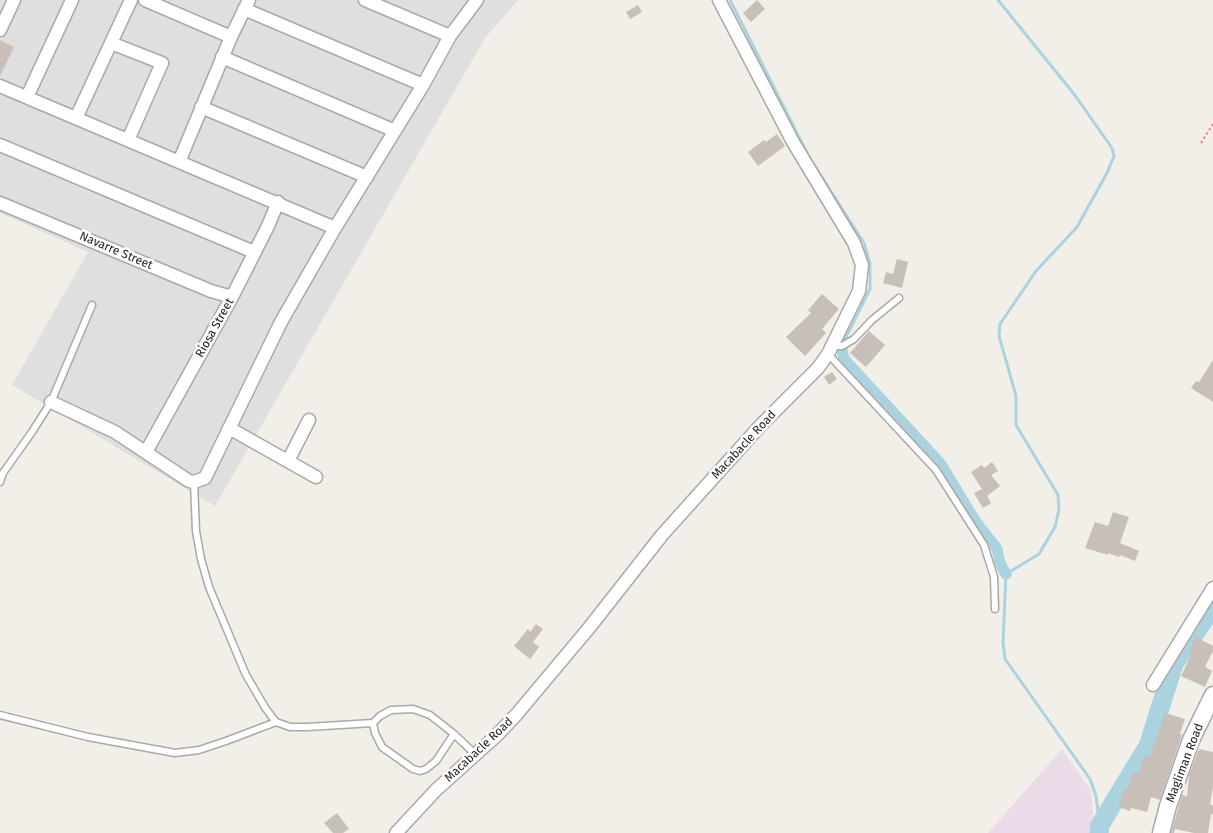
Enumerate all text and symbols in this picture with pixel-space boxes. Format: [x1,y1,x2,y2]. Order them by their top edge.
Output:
street label: Navarre Street [77,229,155,273]
street label: Riosa Street [193,296,237,360]
street label: Macabacle Road [709,408,779,482]
street label: Macabacle Road [442,715,516,785]
street label: Magliman Road [1163,721,1207,805]

